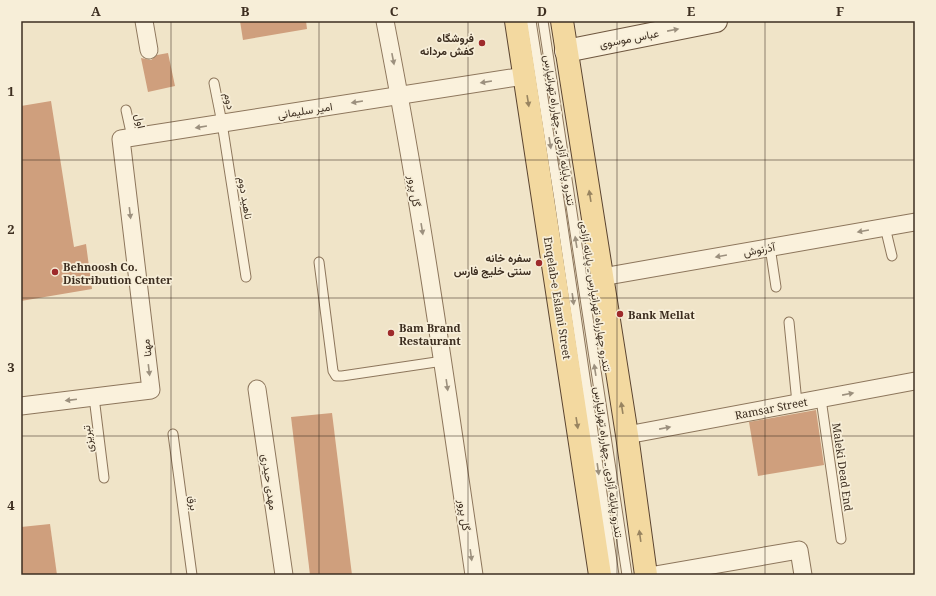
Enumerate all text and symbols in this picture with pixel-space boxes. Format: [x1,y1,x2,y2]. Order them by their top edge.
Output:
text: A [91,2,101,20]
text: B [241,2,250,20]
text: C [390,2,399,20]
text: D [537,2,547,20]
text: E [687,2,696,20]
text: F [836,2,844,20]
street label: عباس موسوی [598,25,660,51]
one-way arrow [667,26,679,32]
place label: فروشگاه کفش مردانه [420,30,474,58]
marker: فروشگاه کفش مردانه [477,38,487,48]
one-way arrow [390,53,396,65]
street label: تندرو پایانه آزادی ـ چهارراه تهرانپارس [540,54,579,207]
one-way arrow [480,79,492,85]
text: 1 [7,82,15,100]
street label: دوم [220,91,239,111]
one-way arrow [525,95,531,107]
street label: امیر سلیمانی [276,98,334,122]
one-way arrow [351,99,363,105]
street label: اول [132,112,150,130]
one-way arrow [195,124,207,130]
one-way arrow [547,136,553,149]
street label: گل پرور [404,173,425,208]
street label: ناهید دوم [234,176,257,221]
one-way arrow [586,190,592,202]
one-way arrow [127,207,133,219]
text: 2 [7,220,15,238]
street label: تندرو چهارراه تهرانپارس ـ پایانه آزادی [576,220,615,373]
one-way arrow [419,223,425,235]
one-way arrow [857,228,869,234]
street label: Enqelab-e Eslami Street [541,236,575,361]
one-way arrow [573,236,579,248]
street label: آذرنوش [742,239,777,259]
place label: سفره خانه سنتی خلیج فارس [454,250,531,279]
one-way arrow [715,253,727,259]
marker: سفره خانه سنتی خلیج فارس [534,258,544,268]
place label: Behnoosh Co. Distribution Center [63,259,172,287]
marker: Behnoosh Co. Distribution Center [50,267,60,277]
one-way arrow [570,293,576,305]
place label: Bank Mellat [628,307,695,322]
marker: Bank Mellat [615,309,625,319]
place label: Bam Brand Restaurant [399,320,461,348]
marker: Bam Brand Restaurant [386,328,396,338]
street label: مهنا [137,338,155,358]
text: 3 [7,358,15,376]
one-way arrow [146,364,152,376]
one-way arrow [592,364,598,377]
one-way arrow [444,379,450,391]
street label: تندرو پایانه آزادی ـ چهارراه تهرانپارس [590,385,627,539]
one-way arrow [842,391,854,397]
street label: Ramsar Street [733,394,809,422]
one-way arrow [65,397,77,403]
one-way arrow [619,402,625,414]
one-way arrow [574,417,580,429]
street label: Maleki Dead End [829,422,857,512]
street label: تبریزی [78,424,96,453]
one-way arrow [659,425,671,431]
street label: مهدی حیدری [259,453,281,511]
one-way arrow [595,463,601,475]
street label: برق [186,495,202,511]
text: 4 [7,496,15,514]
street label: گل پرور [454,497,475,532]
one-way arrow [637,530,643,542]
one-way arrow [468,549,474,561]

